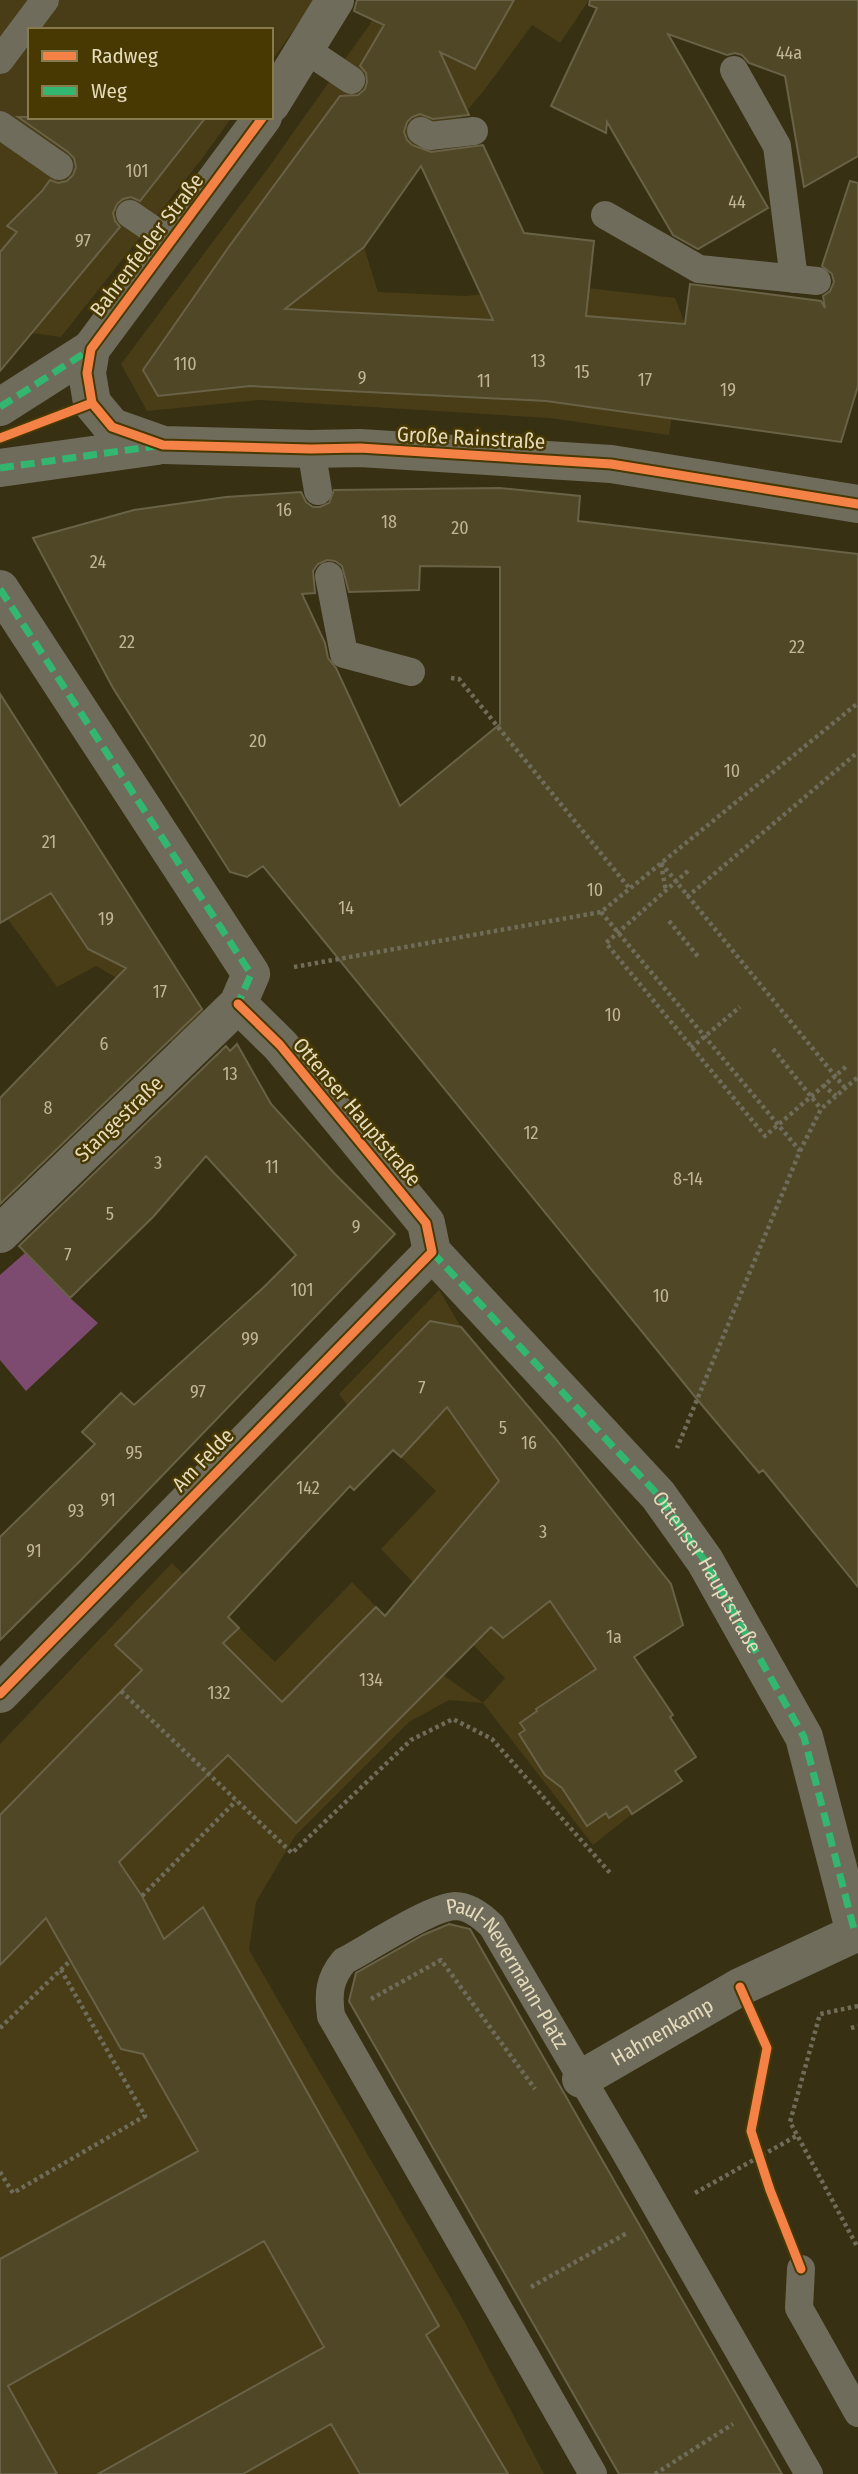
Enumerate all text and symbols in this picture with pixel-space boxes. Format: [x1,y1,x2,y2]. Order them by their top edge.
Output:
legend [28,28,273,119]
house number: 44a [776,42,802,64]
text: Radweg [91,43,158,69]
text: Weg [91,78,127,104]
house number: 101 [126,160,148,182]
street label: Bahrenfelder Straße [85,168,209,322]
house number: 44 [728,191,746,213]
house number: 97 [75,230,91,252]
house number: 13 [530,350,546,372]
house number: 110 [173,353,197,375]
house number: 15 [574,361,590,383]
house number: 9 [358,367,366,389]
house number: 17 [638,369,652,391]
house number: 11 [477,370,491,392]
house number: 19 [720,379,736,401]
street label: Große Rainstraße [396,421,546,455]
house number: 16 [276,499,292,521]
house number: 18 [381,511,397,533]
house number: 20 [451,517,469,539]
house number: 24 [90,551,106,573]
house number: 22 [119,631,135,653]
house number: 22 [789,636,805,658]
house number: 20 [249,730,267,752]
house number: 10 [724,760,740,782]
house number: 21 [42,831,56,853]
house number: 10 [587,879,603,901]
house number: 14 [338,897,354,919]
house number: 19 [98,908,114,930]
house number: 17 [153,981,167,1003]
house number: 10 [605,1004,621,1026]
street label: Ottenser Hauptstraße [287,1032,427,1192]
house number: 6 [100,1033,109,1055]
house number: 13 [222,1063,238,1085]
street label: Stangestraße [69,1070,169,1168]
house number: 8 [44,1097,53,1119]
house number: 12 [524,1122,539,1144]
house number: 3 [154,1152,162,1174]
house number: 11 [265,1156,279,1178]
house number: 8-14 [673,1168,703,1190]
house number: 5 [106,1203,114,1225]
house number: 9 [352,1216,360,1238]
house number: 7 [64,1244,72,1266]
house number: 101 [291,1279,313,1301]
house number: 10 [653,1285,669,1307]
house number: 99 [241,1328,259,1350]
house number: 7 [418,1377,426,1399]
house number: 97 [190,1381,206,1403]
house number: 5 [499,1417,507,1439]
street label: Am Felde [167,1423,239,1497]
house number: 16 [521,1432,537,1454]
house number: 95 [125,1442,143,1464]
house number: 142 [296,1477,320,1499]
street label: Ottenser Hauptstraße [647,1486,767,1658]
house number: 91 [100,1489,116,1511]
house number: 93 [68,1500,84,1522]
house number: 3 [539,1521,547,1543]
house number: 91 [26,1540,42,1562]
house number: 1a [606,1626,622,1648]
house number: 134 [359,1669,383,1691]
house number: 132 [208,1682,231,1704]
street label: Paul-Nevermann-Platz [444,1893,574,2054]
street label: Hahnenkamp [607,1992,718,2072]

